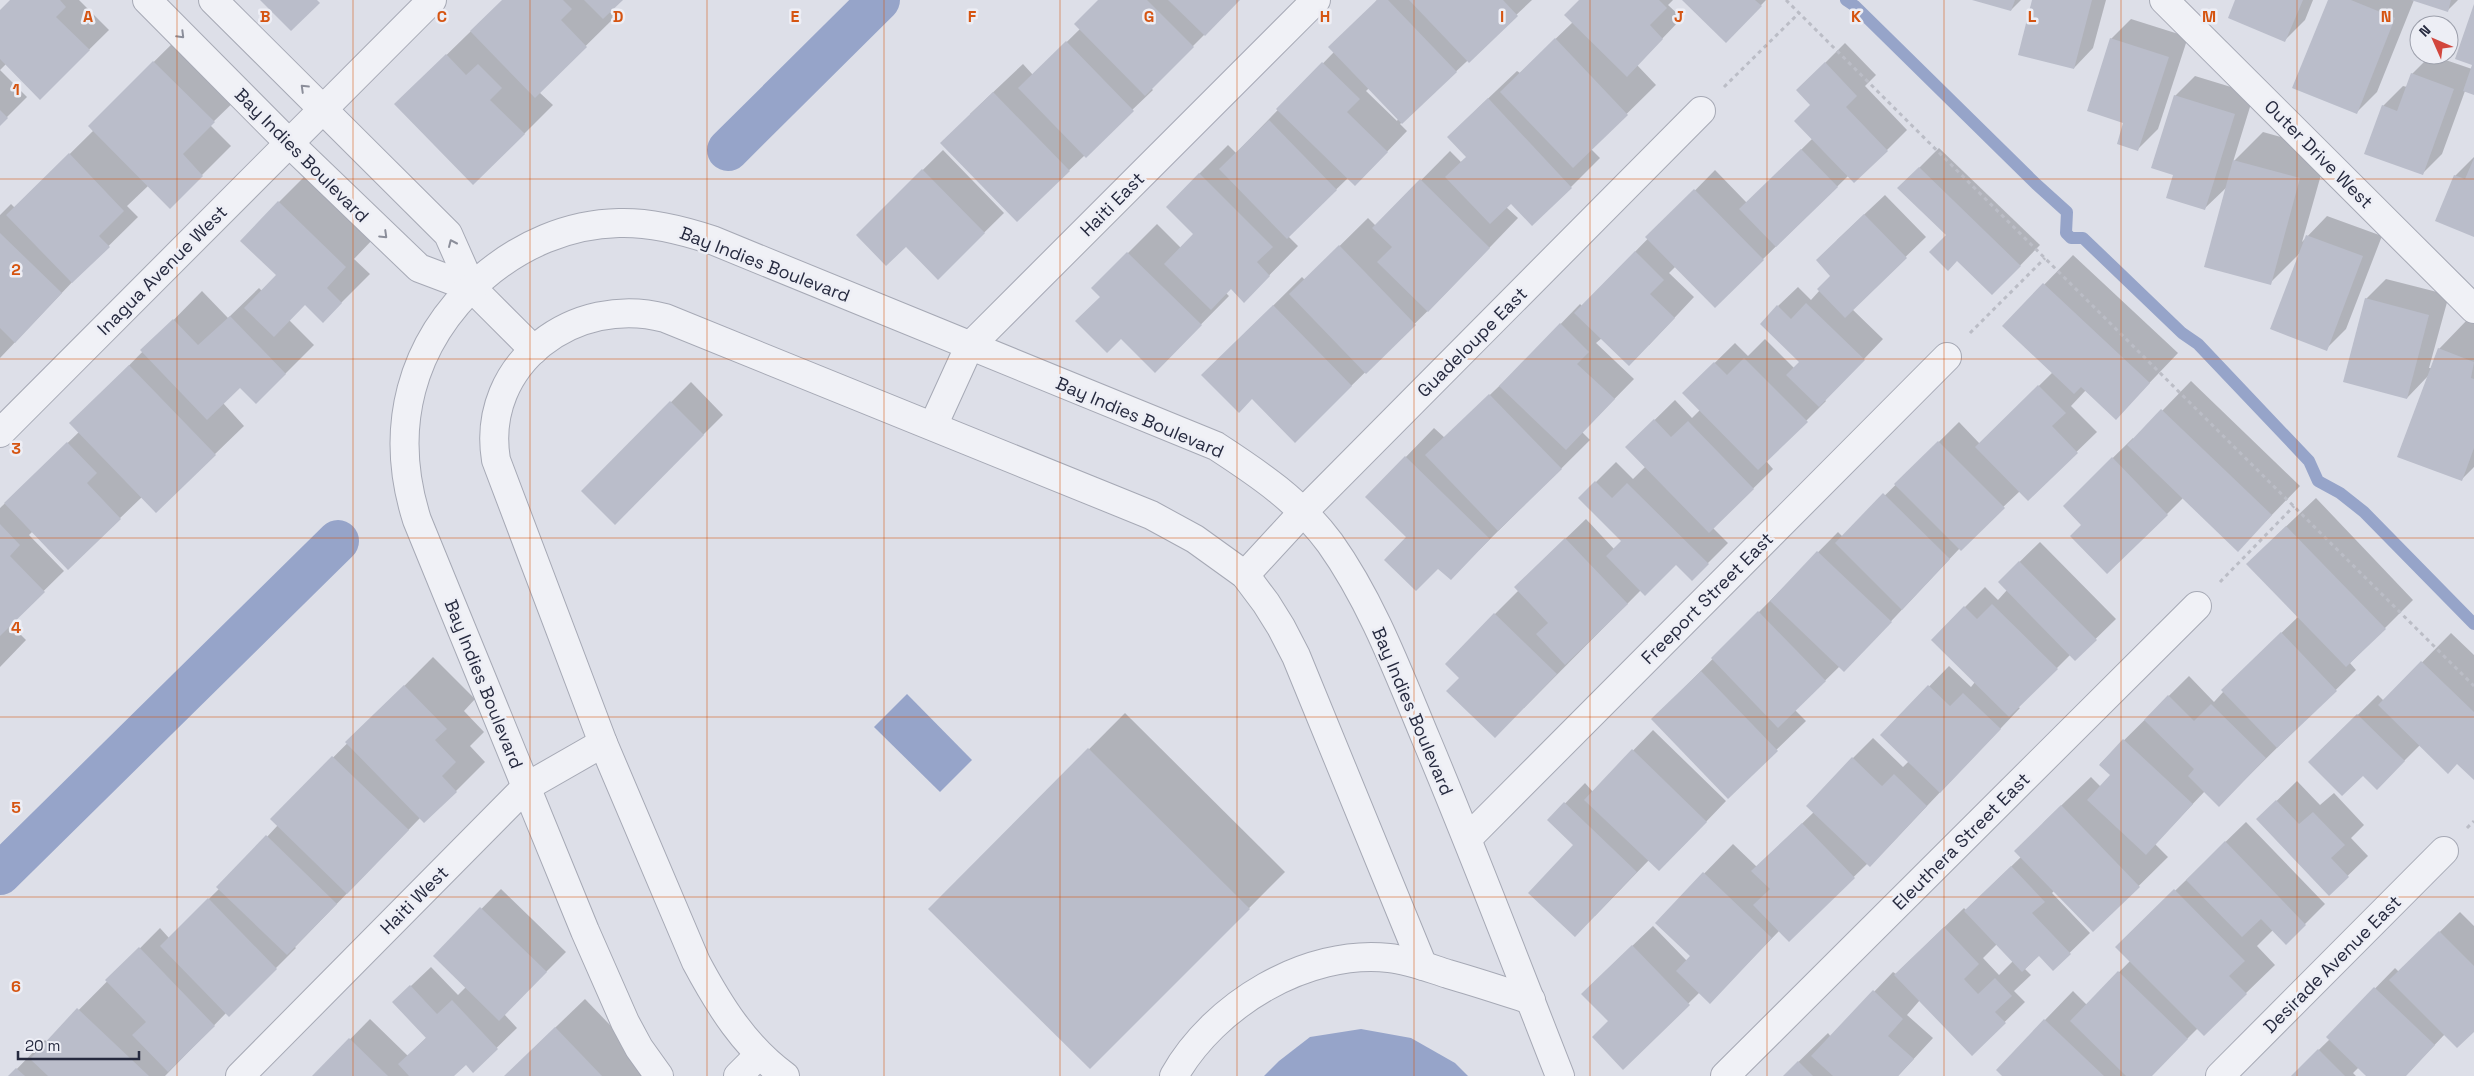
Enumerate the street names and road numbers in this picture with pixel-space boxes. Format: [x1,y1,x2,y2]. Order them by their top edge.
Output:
street label: Bay Indies Boulevard [230,83,374,227]
street label: Outer Drive West [2260,95,2378,213]
street label: Haiti East [1075,167,1149,241]
street label: Inagua Avenue West [92,200,232,340]
street label: Bay Indies Boulevard [677,221,853,307]
street label: Guadeloupe East [1412,282,1532,402]
street label: Bay Indies Boulevard [1052,371,1228,463]
street label: Freeport Street East [1636,527,1778,669]
street label: Bay Indies Boulevard [440,596,528,772]
street label: Bay Indies Boulevard [1367,623,1459,799]
street label: Eleuthera Street East [1887,767,2035,915]
street label: Haiti West [375,861,453,939]
street label: Desirade Avenue East [2258,890,2406,1038]

